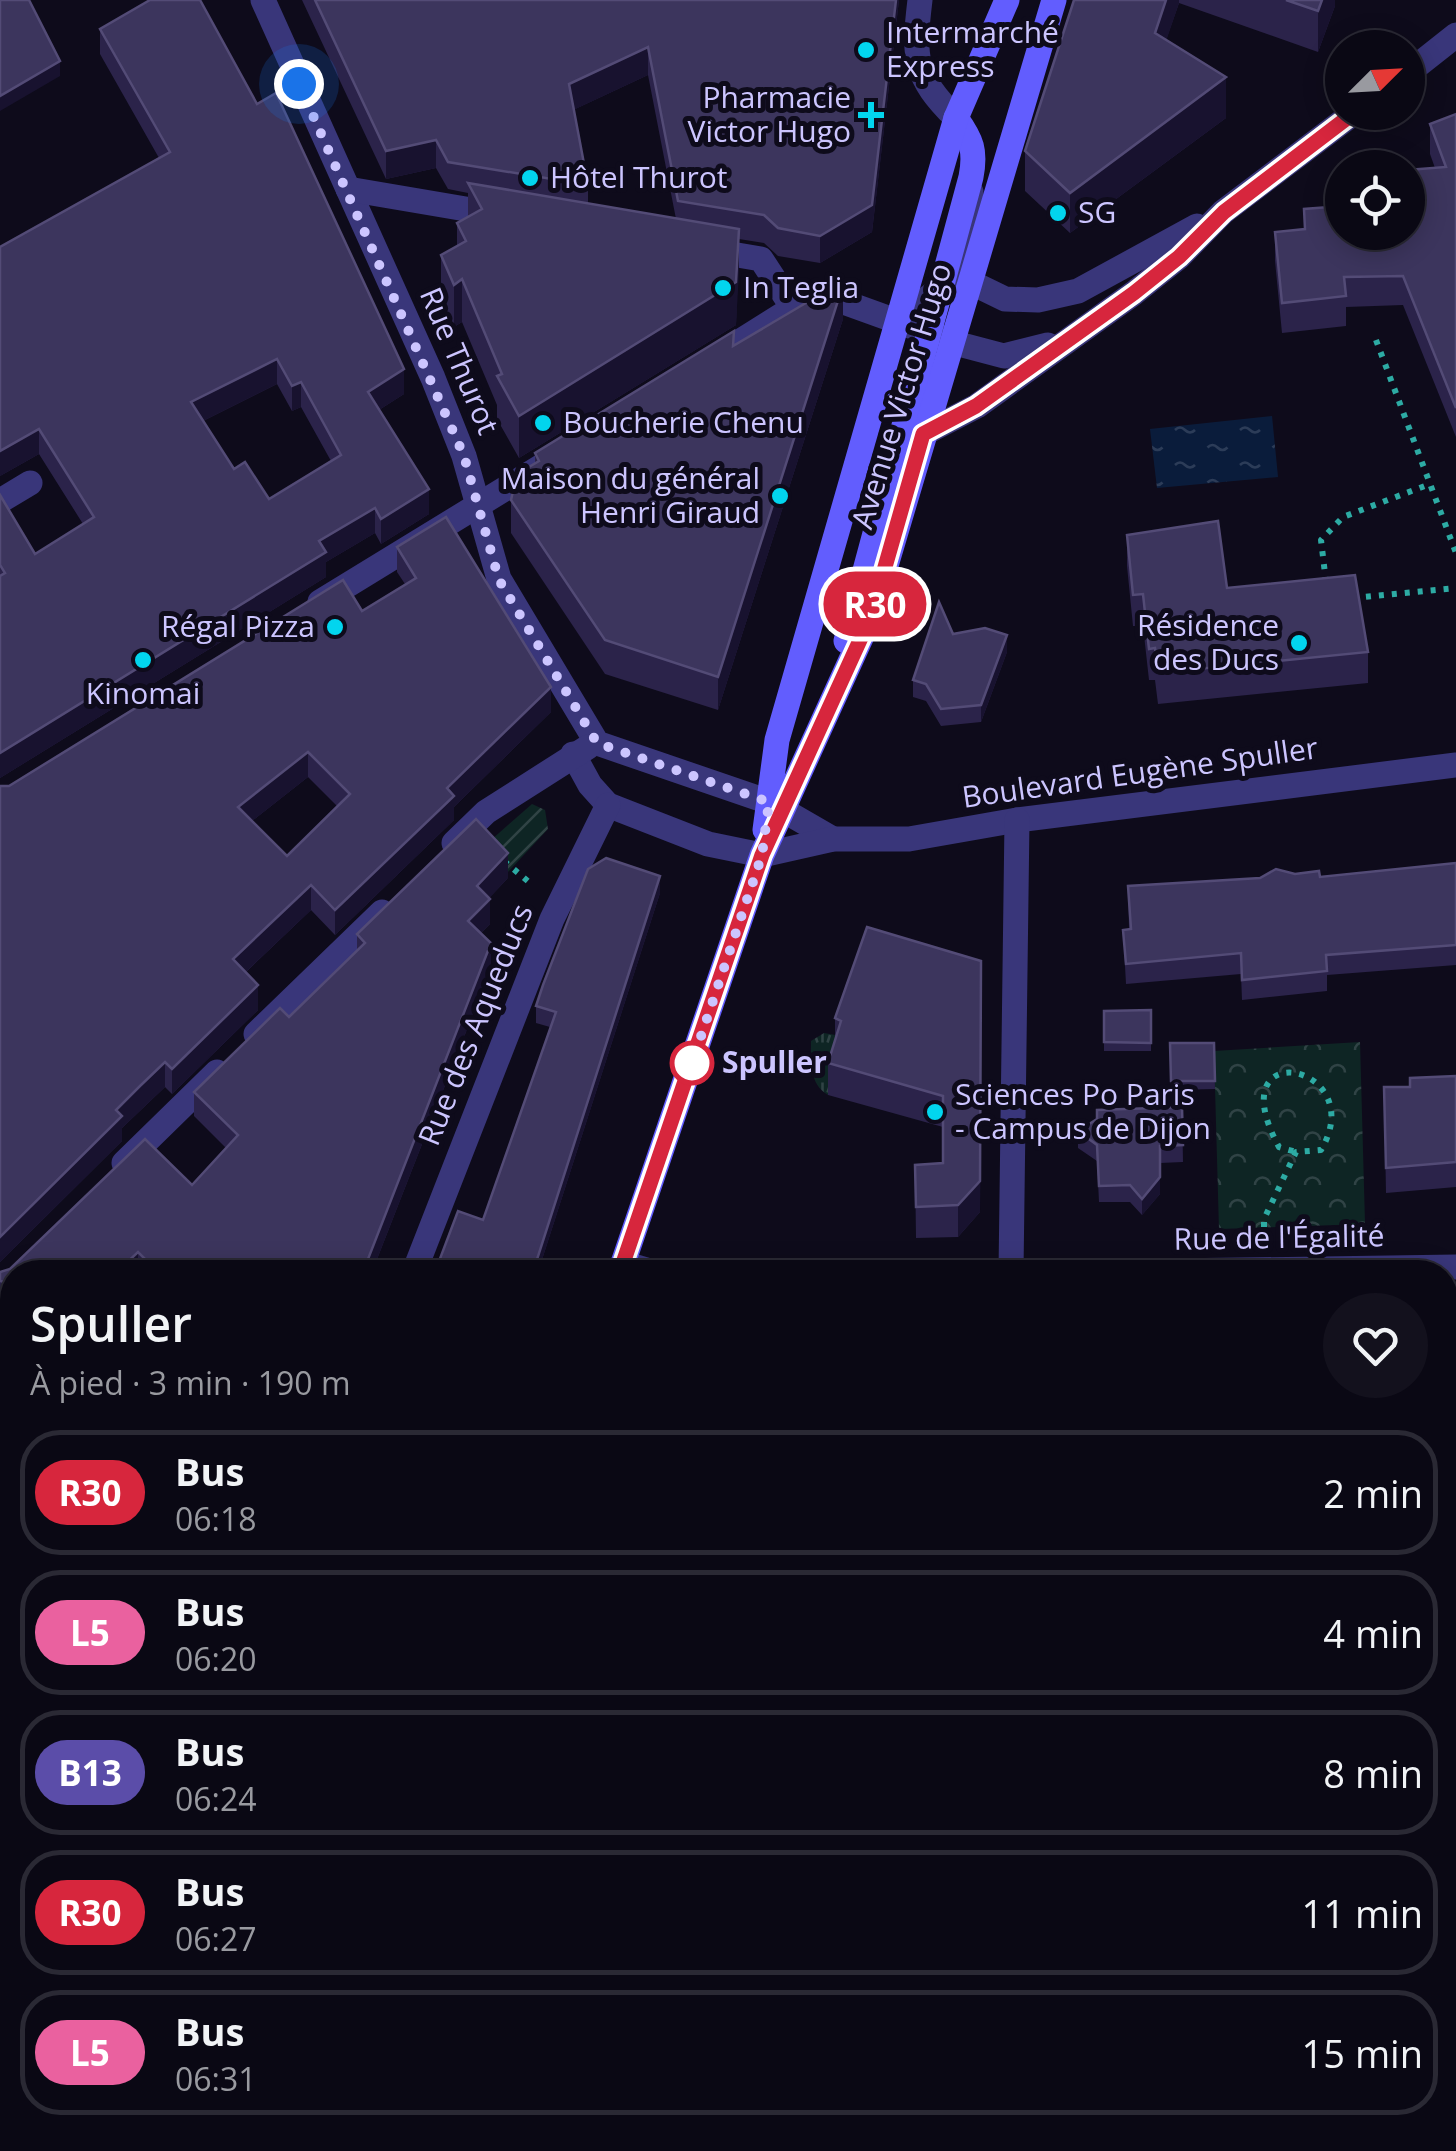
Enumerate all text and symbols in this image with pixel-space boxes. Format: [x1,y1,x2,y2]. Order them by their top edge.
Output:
place label: Intermarché Express [886,11,1059,86]
north arrow [1325,30,1425,130]
map controls [1325,30,1425,250]
marker: Intermarché Express [855,39,877,61]
your location [274,59,324,109]
place label: Pharmacie Victor Hugo [688,76,851,151]
marker: Pharmacie Victor Hugo [860,104,882,126]
button: locate [1325,150,1425,250]
place label: Hôtel Thurot [550,156,727,197]
marker: Hôtel Thurot [519,167,541,189]
place label: SG [1078,191,1116,232]
marker: SG [1047,202,1069,224]
street label: Avenue Victor Hugo [841,258,960,533]
place label: In Teglia [743,266,859,307]
marker: In Teglia [712,277,734,299]
street label: Rue Thurot [411,281,510,440]
place label: Boucherie Chenu [563,401,804,442]
marker: Boucherie Chenu [532,412,554,434]
place label: Maison du général Henri Giraud [501,457,760,532]
marker: Maison du général Henri Giraud [769,485,791,507]
line badge: R30 [818,572,932,636]
text: R30 [843,581,907,628]
place label: Résidence des Ducs [1137,604,1279,679]
place label: Régal Pizza [161,605,315,646]
marker: Régal Pizza [324,616,346,638]
marker: Résidence des Ducs [1288,632,1310,654]
marker: Kinomai [132,649,154,671]
place label: Kinomai [86,672,200,713]
street label: Boulevard Eugène Spuller [959,726,1320,817]
street label: Rue des Aqueducs [407,898,542,1151]
place label: Spuller [722,1041,827,1082]
marker: Spuller [671,1042,713,1084]
place label: Sciences Po Paris - Campus de Dijon [955,1073,1211,1148]
marker: Sciences Po Paris - Campus de Dijon [924,1101,946,1123]
street label: Rue de l'Égalité [1173,1214,1385,1259]
text: Spuller [30,1291,192,1356]
button: heart [1323,1293,1428,1398]
text: À pied · 3 min · 190 m [30,1361,351,1404]
text: Bus [175,1445,244,1497]
text: 2 min [1323,1467,1423,1519]
text: R30 [58,1469,122,1516]
text: 06:18 [175,1497,257,1540]
text: Bus [175,1585,244,1637]
text: 4 min [1323,1607,1423,1659]
text: L5 [70,1609,110,1656]
text: 06:20 [175,1637,257,1680]
text: Bus [175,1725,244,1777]
text: 8 min [1323,1747,1423,1799]
text: B13 [58,1749,122,1796]
text: 06:24 [175,1777,257,1820]
text: Bus [175,1865,244,1917]
text: 11 min [1302,1887,1423,1939]
text: R30 [58,1889,122,1936]
text: 06:27 [175,1917,257,1960]
text: Bus [175,2005,244,2057]
text: 15 min [1302,2027,1423,2079]
text: L5 [70,2029,110,2076]
text: 06:31 [175,2057,257,2100]

